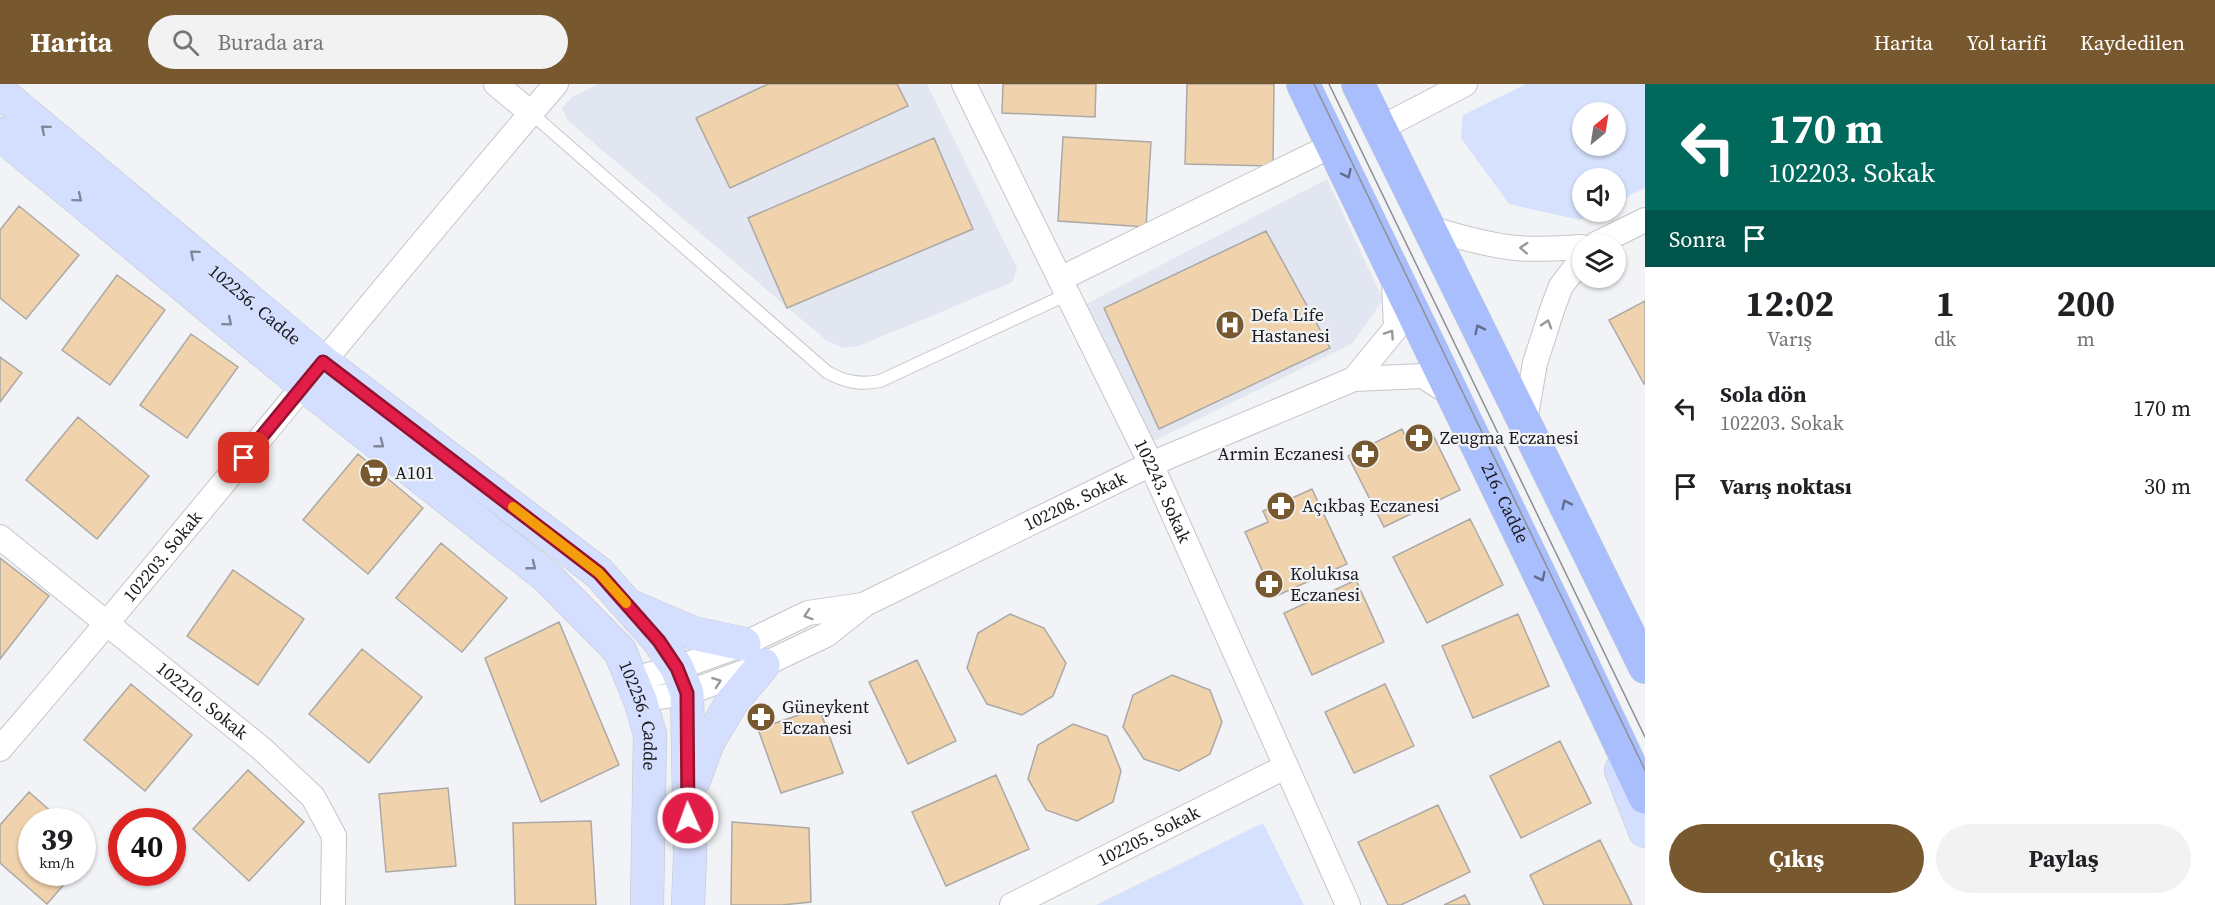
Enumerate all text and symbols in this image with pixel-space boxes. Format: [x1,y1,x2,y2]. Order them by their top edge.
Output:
search box [148,15,568,69]
text: Harita [30,23,112,61]
icon: search [169,26,202,59]
text: Burada ara [217,27,324,57]
text: Harita [1874,28,1933,57]
text: Yol tarifi [1966,28,2047,57]
text: Kaydedilen [2080,28,2185,57]
text: 170 m [1768,99,1883,157]
north arrow [1572,102,1626,156]
map controls [1572,102,1626,288]
icon: left [1669,108,1747,186]
one-way arrow [41,126,52,137]
text: 102203. Sokak [1768,154,1935,191]
one-way arrow [1339,168,1351,179]
button: sound [1572,168,1626,222]
one-way arrow [71,190,82,201]
icon: arrive [1738,222,1771,255]
text: Sonra [1669,224,1726,254]
button: layers [1572,234,1626,288]
one-way arrow [1520,242,1529,255]
one-way arrow [190,251,201,262]
street label: 102256. Cadde [203,258,307,351]
text: 12:02 [1745,279,1834,328]
text: 1 [1935,279,1955,328]
text: 200 [2056,279,2115,328]
place label: Defa Life Hastanesi [1251,302,1330,348]
hospital icon: Defa Life Hastanesi [1214,309,1246,341]
one-way arrow [221,314,232,325]
one-way arrow [1540,319,1553,330]
one-way arrow [1475,325,1487,336]
text: Varış [1767,325,1812,353]
text: dk [1934,325,1956,353]
text: m [2077,325,2095,353]
one-way arrow [1383,329,1394,340]
text: Sola dön [1720,379,1807,409]
icon: left [1669,392,1702,425]
text: 170 m [2133,393,2191,423]
text: 102203. Sokak [1720,409,1844,437]
pharmacy icon: Zeugma Eczanesi [1403,422,1435,454]
place label: Zeugma Eczanesi [1440,425,1579,450]
pin [218,432,269,483]
street label: 102243. Sokak [1129,435,1198,547]
one-way arrow [373,437,384,448]
pharmacy icon: Armin Eczanesi [1349,438,1381,470]
icon: arrive [227,441,260,474]
place label: Armin Eczanesi [1218,441,1344,466]
supermarket icon: A101 [358,457,390,489]
street label: 216. Cadde [1475,458,1535,547]
place label: A101 [395,460,434,485]
street label: 102208. Sokak [1019,465,1131,536]
icon: arrive [1669,470,1702,503]
text: Varış noktası [1720,471,1852,501]
text: 30 m [2144,471,2191,501]
pharmacy icon: Açıkbaş Eczanesi [1265,490,1297,522]
place label: Açıkbaş Eczanesi [1302,493,1439,518]
one-way arrow [1561,500,1573,511]
street label: 102203. Sokak [117,505,208,607]
one-way arrow [526,558,537,569]
place label: Kolukısa Eczanesi [1290,561,1360,607]
pharmacy icon: Kolukısa Eczanesi [1253,568,1285,600]
one-way arrow [1533,571,1545,582]
one-way arrow [803,608,814,620]
street label: 102210. Sokak [151,655,254,745]
street label: 102256. Cadde [613,656,663,771]
one-way arrow [711,676,722,689]
place label: Güneykent Eczanesi [782,694,869,740]
pharmacy icon: Güneykent Eczanesi [745,701,777,733]
position arrow [656,786,720,850]
street label: 102205. Sokak [1093,799,1204,872]
speed limit sign: 40 [108,808,186,886]
text: 39 [41,819,73,860]
button: Çıkış [1669,824,1924,893]
button: Paylaş [1936,824,2191,893]
text: km/h [39,852,75,873]

